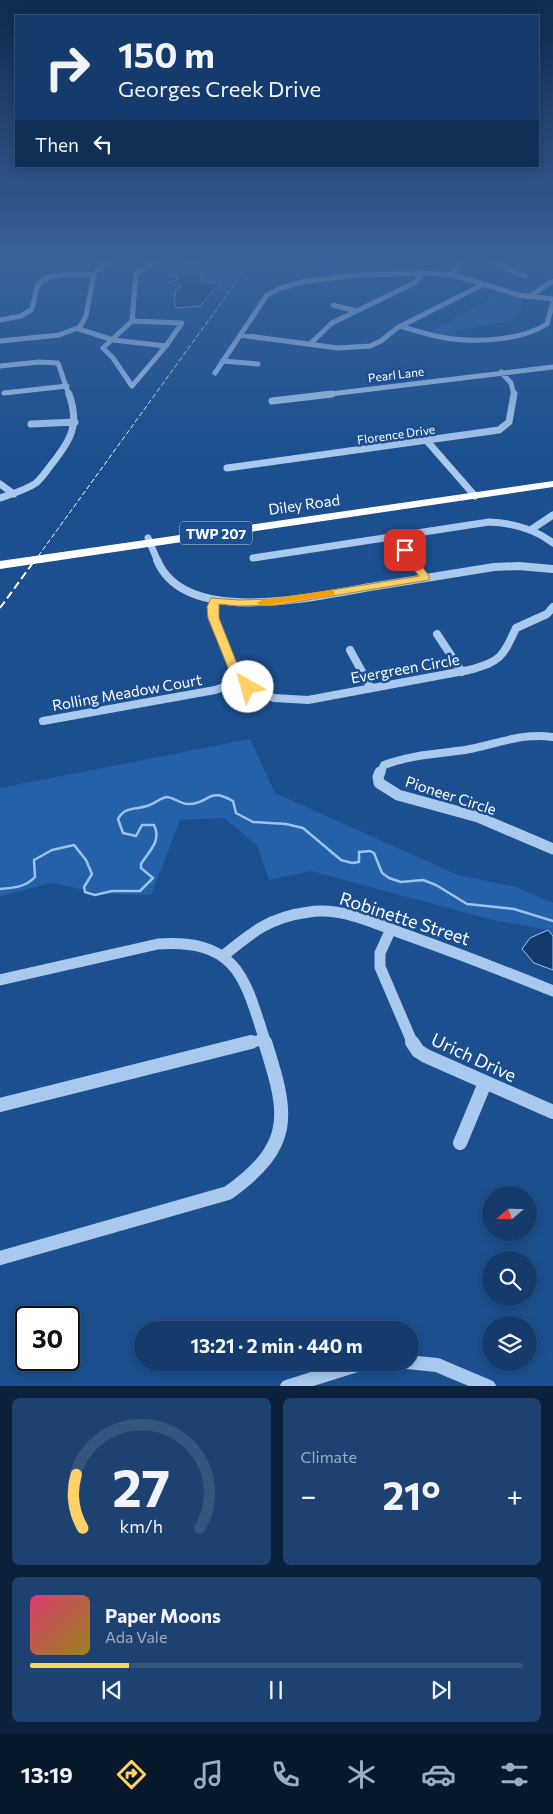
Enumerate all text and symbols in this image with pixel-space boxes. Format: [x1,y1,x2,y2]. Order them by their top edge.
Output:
text: 150 m [118,32,215,75]
icon: right [35,35,100,100]
text: Georges Creek Drive [118,75,321,102]
icon: left [89,130,117,158]
text: Then [35,133,79,156]
street label: Pearl Lane [367,364,425,384]
street label: Florence Drive [356,422,436,446]
street label: Diley Road [267,490,341,518]
road number: TWP 207 [180,522,252,544]
pin [384,529,426,571]
icon: arrive [391,536,419,564]
street label: Evergreen Circle [349,650,461,686]
position arrow [221,660,273,712]
street label: Rolling Meadow Court [51,670,203,714]
street label: Pioneer Circle [403,772,499,818]
street label: Robinette Street [337,887,473,949]
street label: Urich Drive [428,1028,520,1086]
north arrow [482,1186,538,1241]
map controls [482,1186,537,1371]
button: search [482,1251,537,1306]
speed limit sign: 30 [15,1306,80,1371]
button: layers [482,1316,537,1371]
text: 13:21 · 2 min · 440 m [190,1334,363,1357]
text: Climate [301,1447,357,1466]
text: 27 [112,1454,170,1518]
text: 21° [382,1471,441,1518]
text: − [301,1478,316,1512]
text: + [507,1478,523,1512]
text: km/h [120,1515,163,1537]
text: Paper Moons [105,1604,221,1627]
text: Ada Vale [105,1627,167,1646]
icon: previous [98,1676,126,1704]
icon: pause [262,1676,290,1704]
icon: next [427,1676,455,1704]
icon: directions [114,1757,149,1792]
icon: music [191,1757,226,1792]
icon: phone [268,1757,303,1792]
icon: climate [344,1757,379,1792]
icon: car [421,1757,456,1792]
icon: filters [497,1757,532,1792]
text: 13:19 [21,1761,73,1788]

